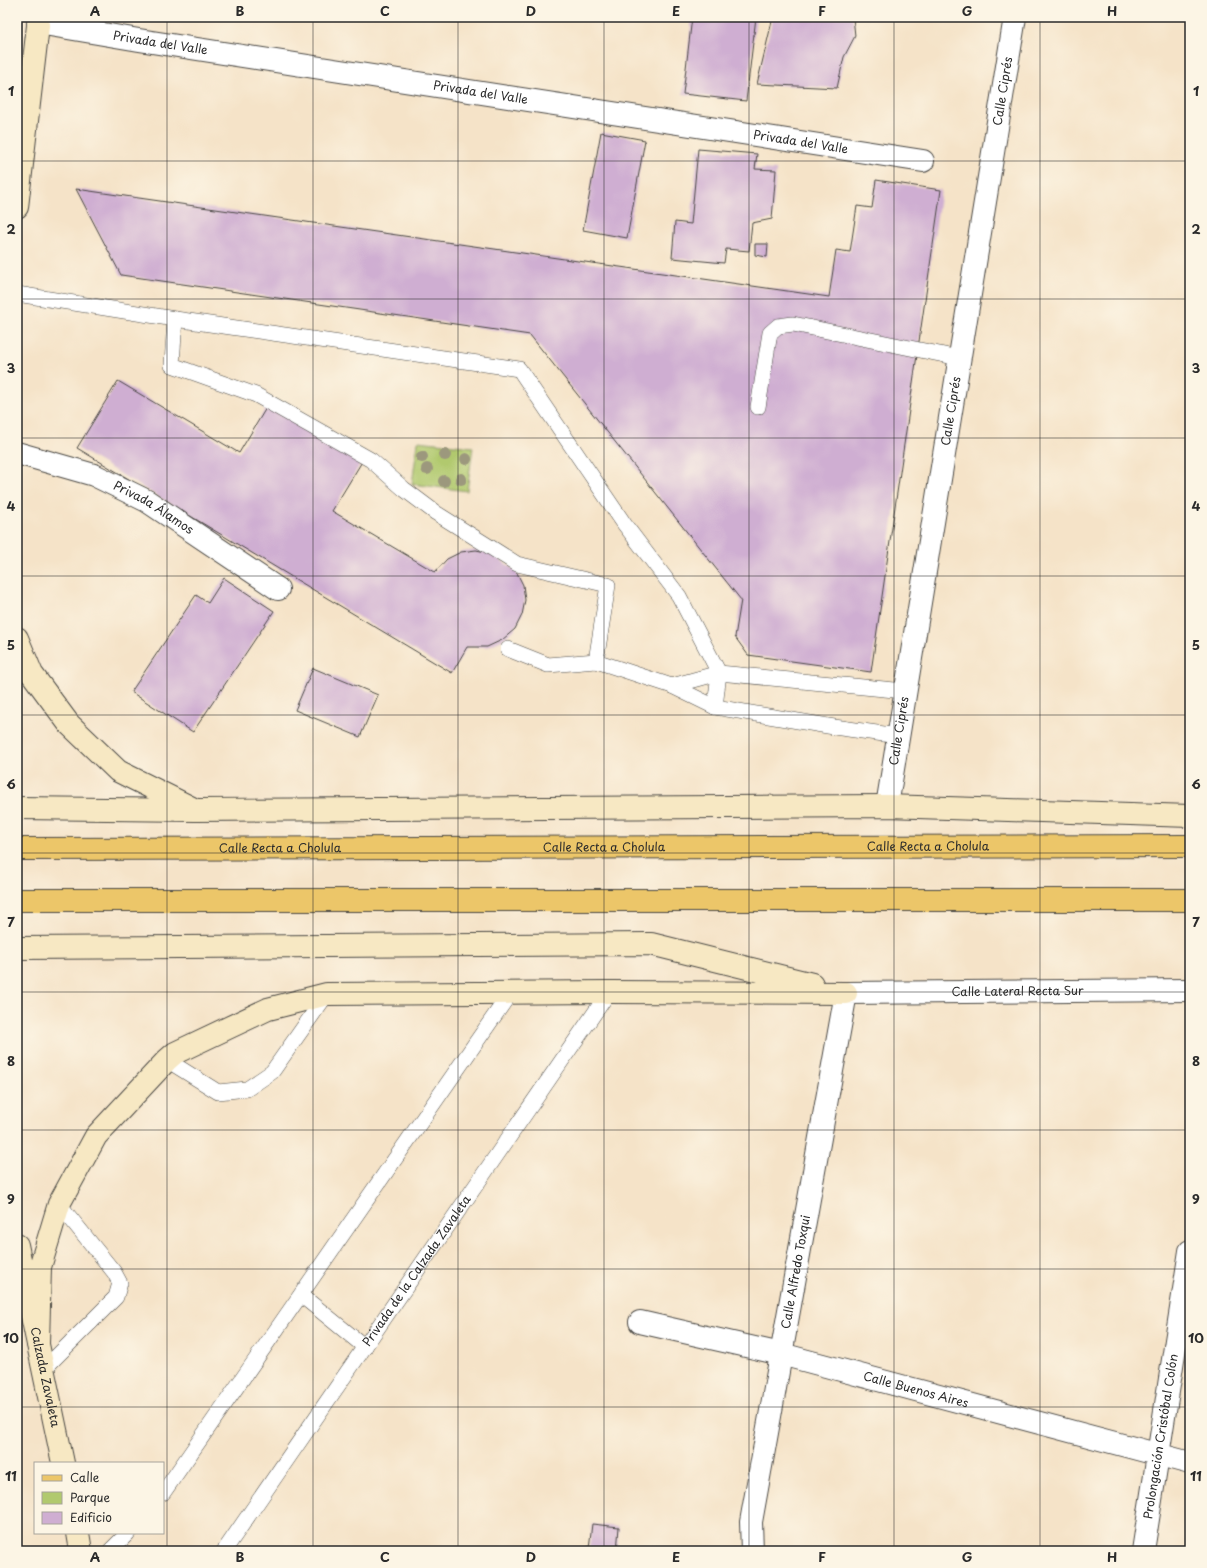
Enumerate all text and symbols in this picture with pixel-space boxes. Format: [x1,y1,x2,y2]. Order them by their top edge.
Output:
text: A [90,1,100,20]
text: B [236,1,245,20]
text: C [380,1,390,20]
text: D [526,1,536,20]
text: E [672,1,680,20]
text: F [818,1,826,20]
text: G [962,1,972,20]
text: H [1107,1,1117,20]
street label: Privada del Valle [112,26,210,59]
street label: Calle Ciprés [987,55,1016,127]
street label: Privada del Valle [432,76,530,108]
text: 1 [8,81,14,100]
text: 1 [1193,81,1199,100]
street label: Privada del Valle [752,125,850,157]
text: 2 [6,219,16,238]
text: 2 [1191,219,1201,238]
text: 3 [7,358,16,377]
text: 3 [1192,358,1201,377]
street label: Calle Ciprés [936,375,965,447]
street label: Privada Álamos [111,476,198,538]
text: 4 [7,496,16,515]
text: 4 [1192,496,1201,515]
text: 5 [7,635,15,654]
text: 5 [1192,635,1200,654]
street label: Calle Ciprés [884,694,913,767]
text: 6 [6,774,16,793]
text: 6 [1191,774,1201,793]
street label: Calle Recta a Cholula [543,837,666,856]
street label: Calle Recta a Cholula [867,837,990,855]
street label: Calle Recta a Cholula [219,838,342,856]
text: 7 [7,912,15,931]
text: 7 [1192,912,1200,931]
street label: Calle Lateral Recta Sur [951,981,1084,1000]
text: 8 [7,1051,15,1070]
text: 8 [1192,1051,1200,1070]
text: 9 [7,1189,15,1208]
text: 9 [1192,1189,1200,1208]
street label: Privada de la Calzada Zavaleta [358,1191,475,1350]
street label: Calle Alfredo Toxqui [776,1213,814,1330]
street label: Calzada Zavaleta [27,1325,65,1429]
text: 10 [3,1328,19,1347]
text: 10 [1188,1328,1204,1347]
street label: Prolongación Cristóbal Colón [1138,1352,1182,1520]
street label: Calle Buenos Aires [861,1366,971,1412]
legend [34,1462,164,1534]
text: 11 [5,1466,17,1485]
text: 11 [1190,1466,1202,1485]
text: Calle [70,1468,100,1486]
text: Parque [70,1488,110,1506]
text: Edificio [70,1508,112,1526]
text: A [90,1547,100,1566]
text: B [236,1547,245,1566]
text: C [380,1547,390,1566]
text: D [526,1547,536,1566]
text: E [672,1547,680,1566]
text: F [818,1547,826,1566]
text: G [962,1547,972,1566]
text: H [1107,1547,1117,1566]

